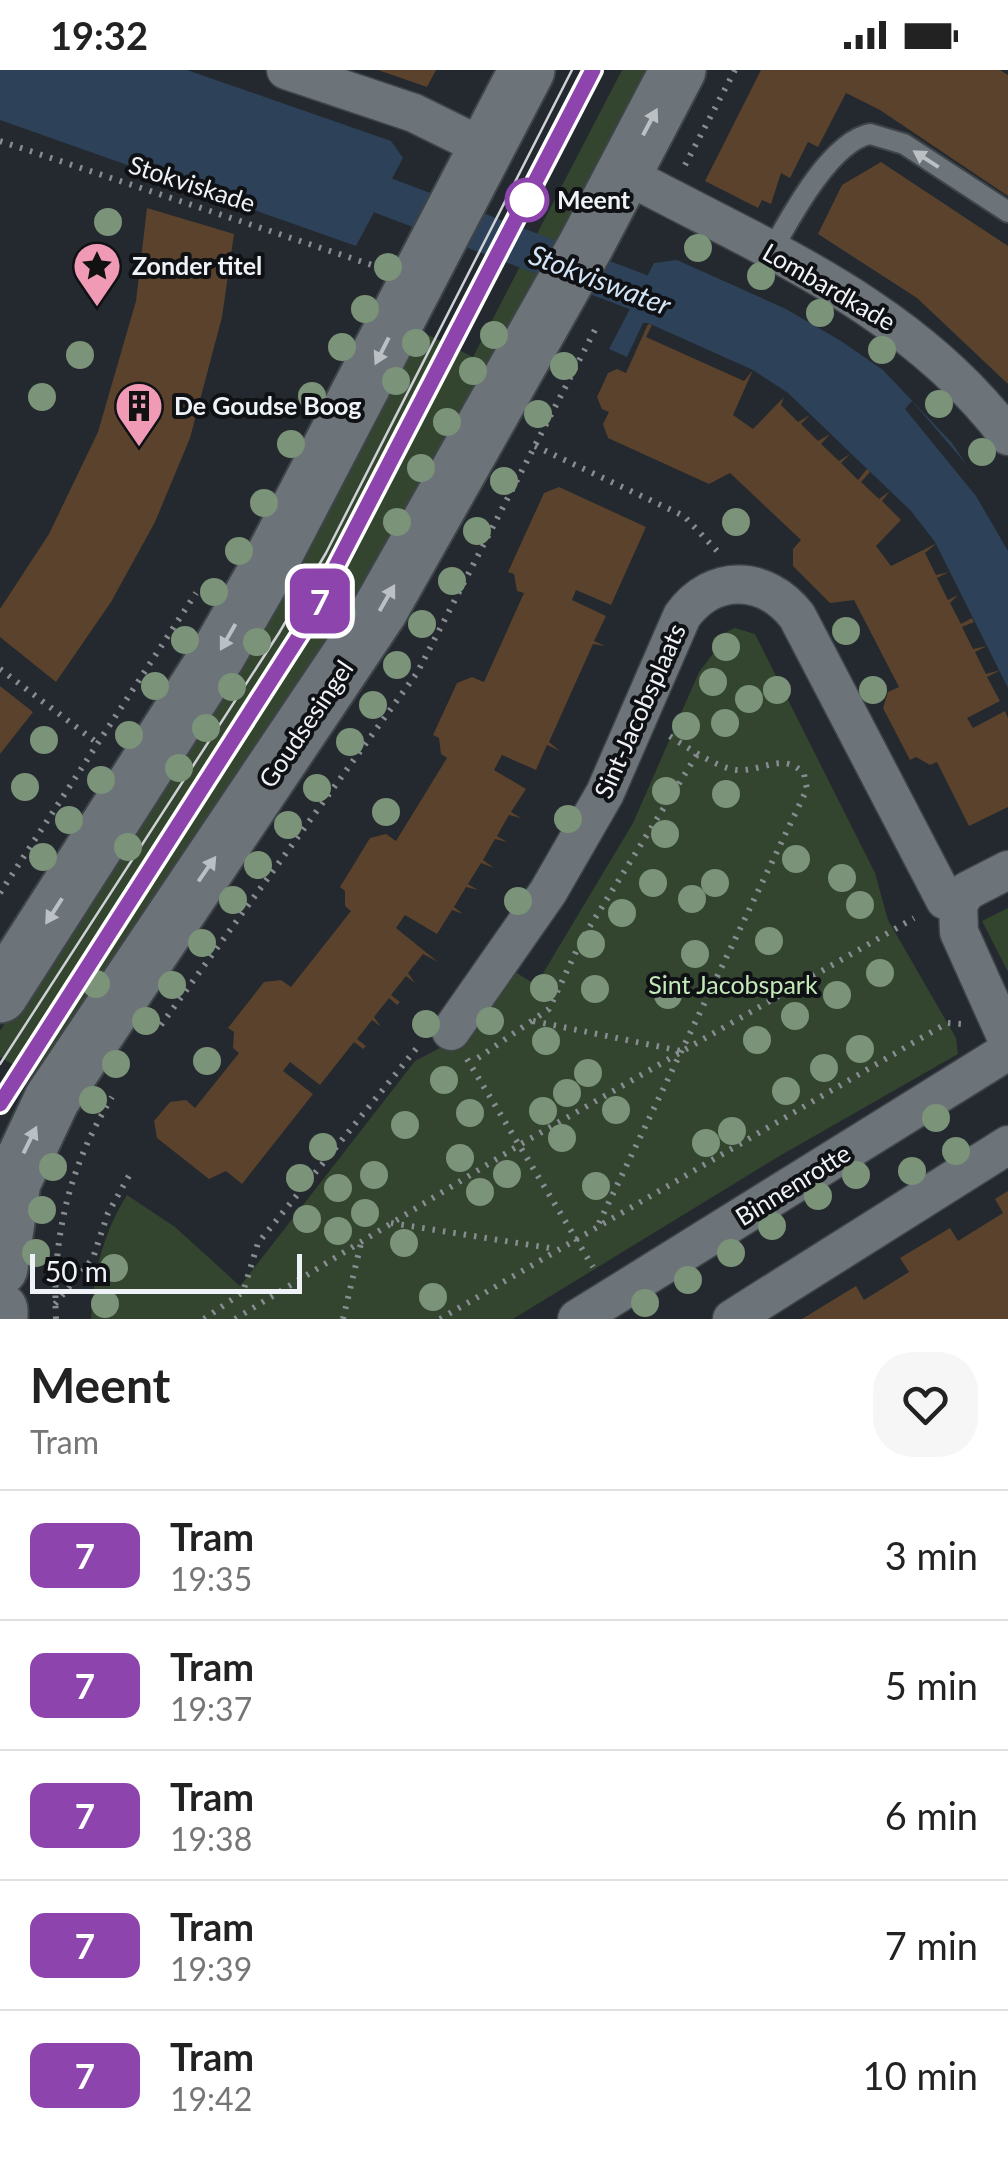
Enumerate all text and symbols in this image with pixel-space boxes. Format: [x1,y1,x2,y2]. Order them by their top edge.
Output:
text: 19:32 [50,12,148,58]
one-way arrow [642,107,659,136]
street label: Stokviskade [125,149,259,218]
one-way arrow [913,150,940,168]
marker: Meent [506,179,548,221]
place label: Meent [557,184,631,214]
water label: Stokviswater [525,236,676,322]
street label: Lombardkade [758,236,901,336]
place icon: Zonder titel [71,240,123,308]
place label: Zonder titel [132,250,262,280]
one-way arrow [374,336,391,365]
building icon: De Goudse Boog [113,380,165,448]
place label: De Goudse Boog [174,390,361,420]
line badge: 7 [288,568,352,634]
text: 7 [310,580,330,622]
one-way arrow [378,584,395,612]
street label: Sint-Jacobsplaats [587,619,691,802]
one-way arrow [220,623,238,651]
street label: Goudsesingel [252,654,359,793]
one-way arrow [197,855,216,882]
one-way arrow [45,897,63,925]
park label: Sint Jacobspark [648,969,818,999]
one-way arrow [21,1126,38,1155]
street label: Binnenrotte [730,1137,855,1231]
scale bar [30,1249,302,1294]
text: 50 m [45,1254,108,1288]
button: heart [873,1352,978,1457]
text: Meent [30,1356,170,1413]
text: Tram [30,1422,99,1461]
text: Tram [170,1513,254,1559]
text: 3 min [885,1532,978,1578]
text: 7 [75,1534,95,1576]
text: 19:35 [170,1559,252,1598]
text: Tram [170,1643,254,1689]
text: 5 min [885,1662,978,1708]
text: 7 [75,1664,95,1706]
text: 19:37 [170,1689,252,1728]
text: Tram [170,1773,254,1819]
text: 6 min [885,1792,978,1838]
text: 7 [75,1794,95,1836]
text: 19:38 [170,1819,252,1858]
text: Tram [170,1903,254,1949]
text: 7 min [885,1922,978,1968]
text: 7 [75,1924,95,1966]
text: 19:39 [170,1949,252,1988]
text: Tram [170,2033,254,2079]
text: 10 min [863,2052,978,2098]
text: 7 [75,2054,95,2096]
text: 19:42 [170,2079,252,2118]

